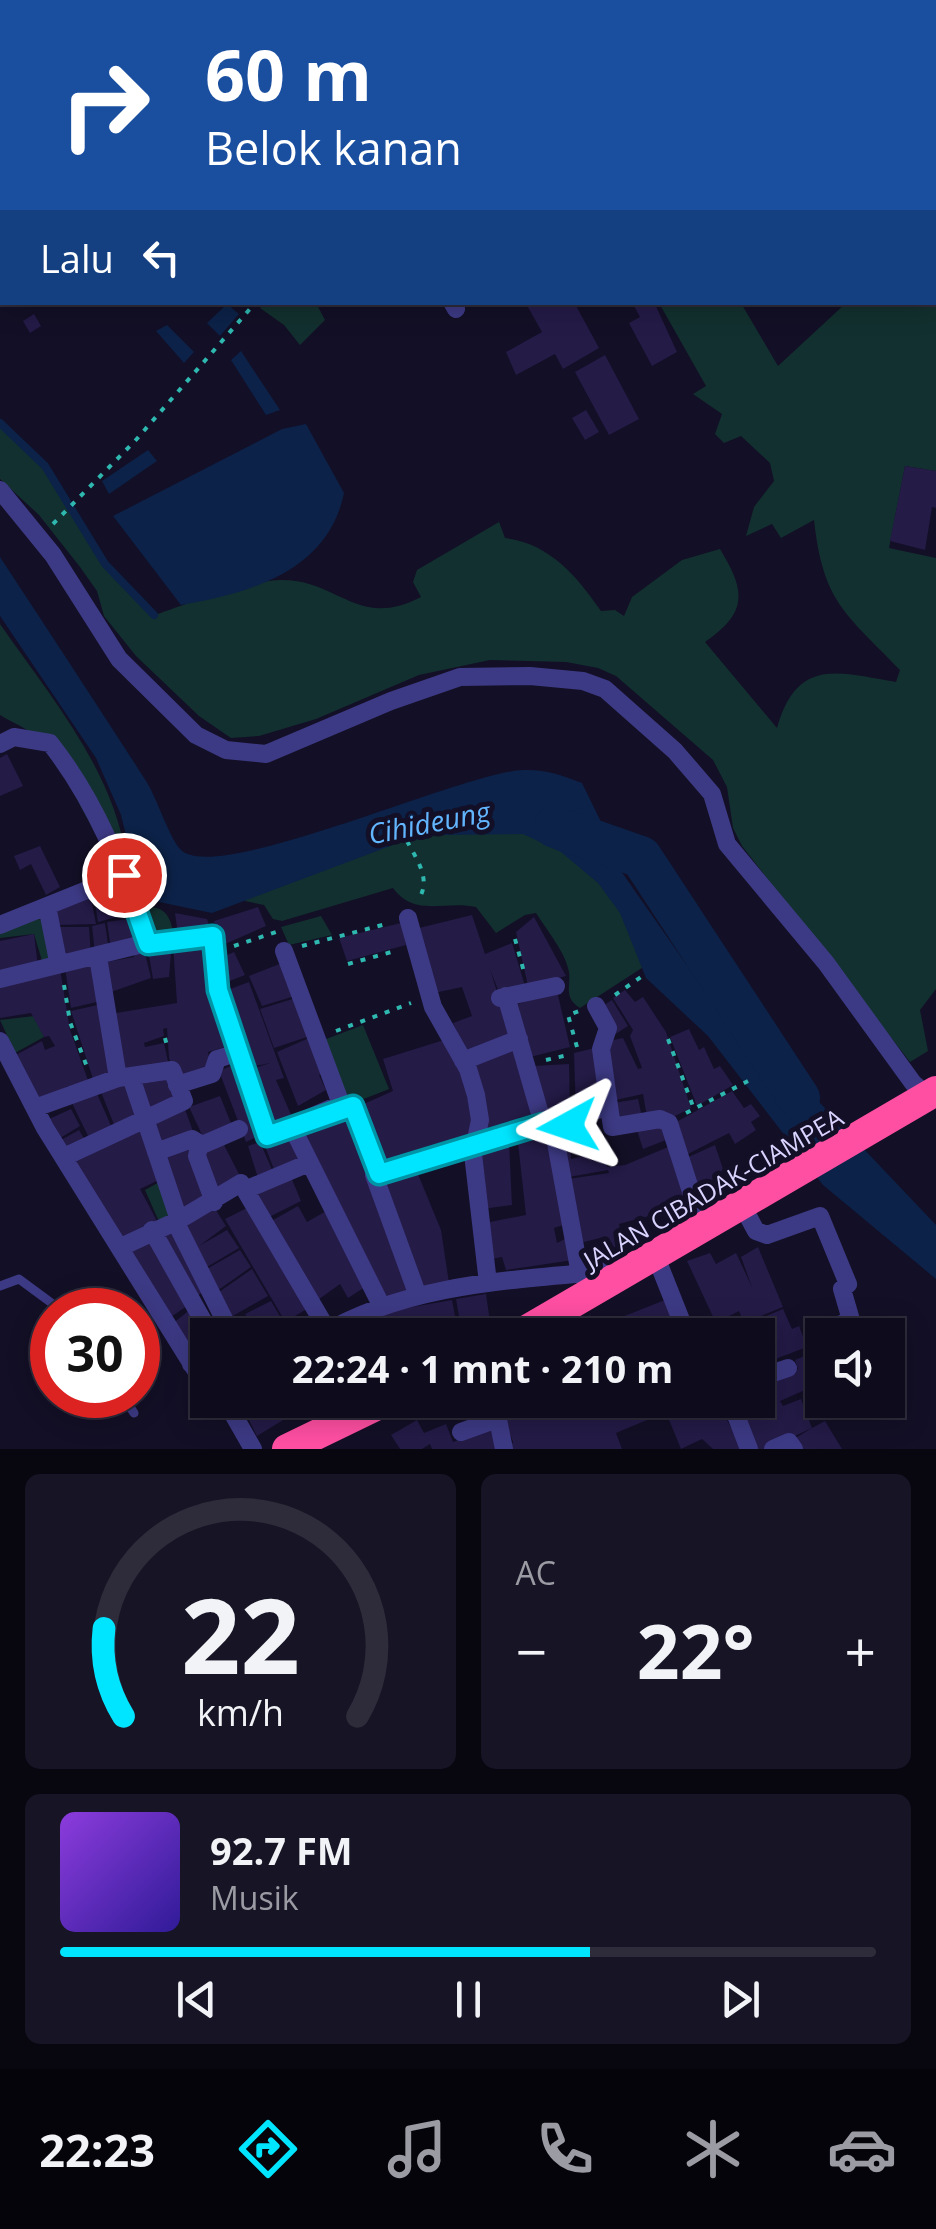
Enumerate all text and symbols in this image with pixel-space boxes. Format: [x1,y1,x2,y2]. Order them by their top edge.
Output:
text: 60 m [205,26,372,122]
icon: right [40,40,170,170]
text: Belok kanan [205,117,462,178]
icon: left [134,230,189,285]
text: Lalu [40,232,114,284]
water label: Cihideung [365,791,495,852]
pin [82,833,167,918]
icon: arrive [97,848,152,903]
position arrow [516,1074,620,1178]
street label: JALAN CIBADAK-CIAMPEA [575,1100,849,1277]
speed limit sign: 30 [30,1288,160,1418]
map controls [805,1318,905,1418]
button: sound [805,1318,905,1418]
text: 22:24 · 1 mnt · 210 m [292,1342,673,1394]
text: AC [516,1551,556,1594]
text: 22 [181,1563,300,1704]
text: 22° [637,1599,755,1701]
text: − [516,1613,547,1688]
text: + [845,1613,876,1688]
text: km/h [197,1688,284,1736]
text: 92.7 FM [210,1824,353,1876]
text: Musik [210,1876,299,1919]
icon: previous [169,1972,224,2027]
icon: pause [441,1972,496,2027]
icon: next [713,1972,768,2027]
icon: directions [233,2114,303,2184]
icon: music [382,2114,452,2184]
icon: phone [530,2114,600,2184]
icon: climate [678,2114,748,2184]
icon: car [827,2114,897,2184]
text: 22:23 [39,2119,155,2180]

